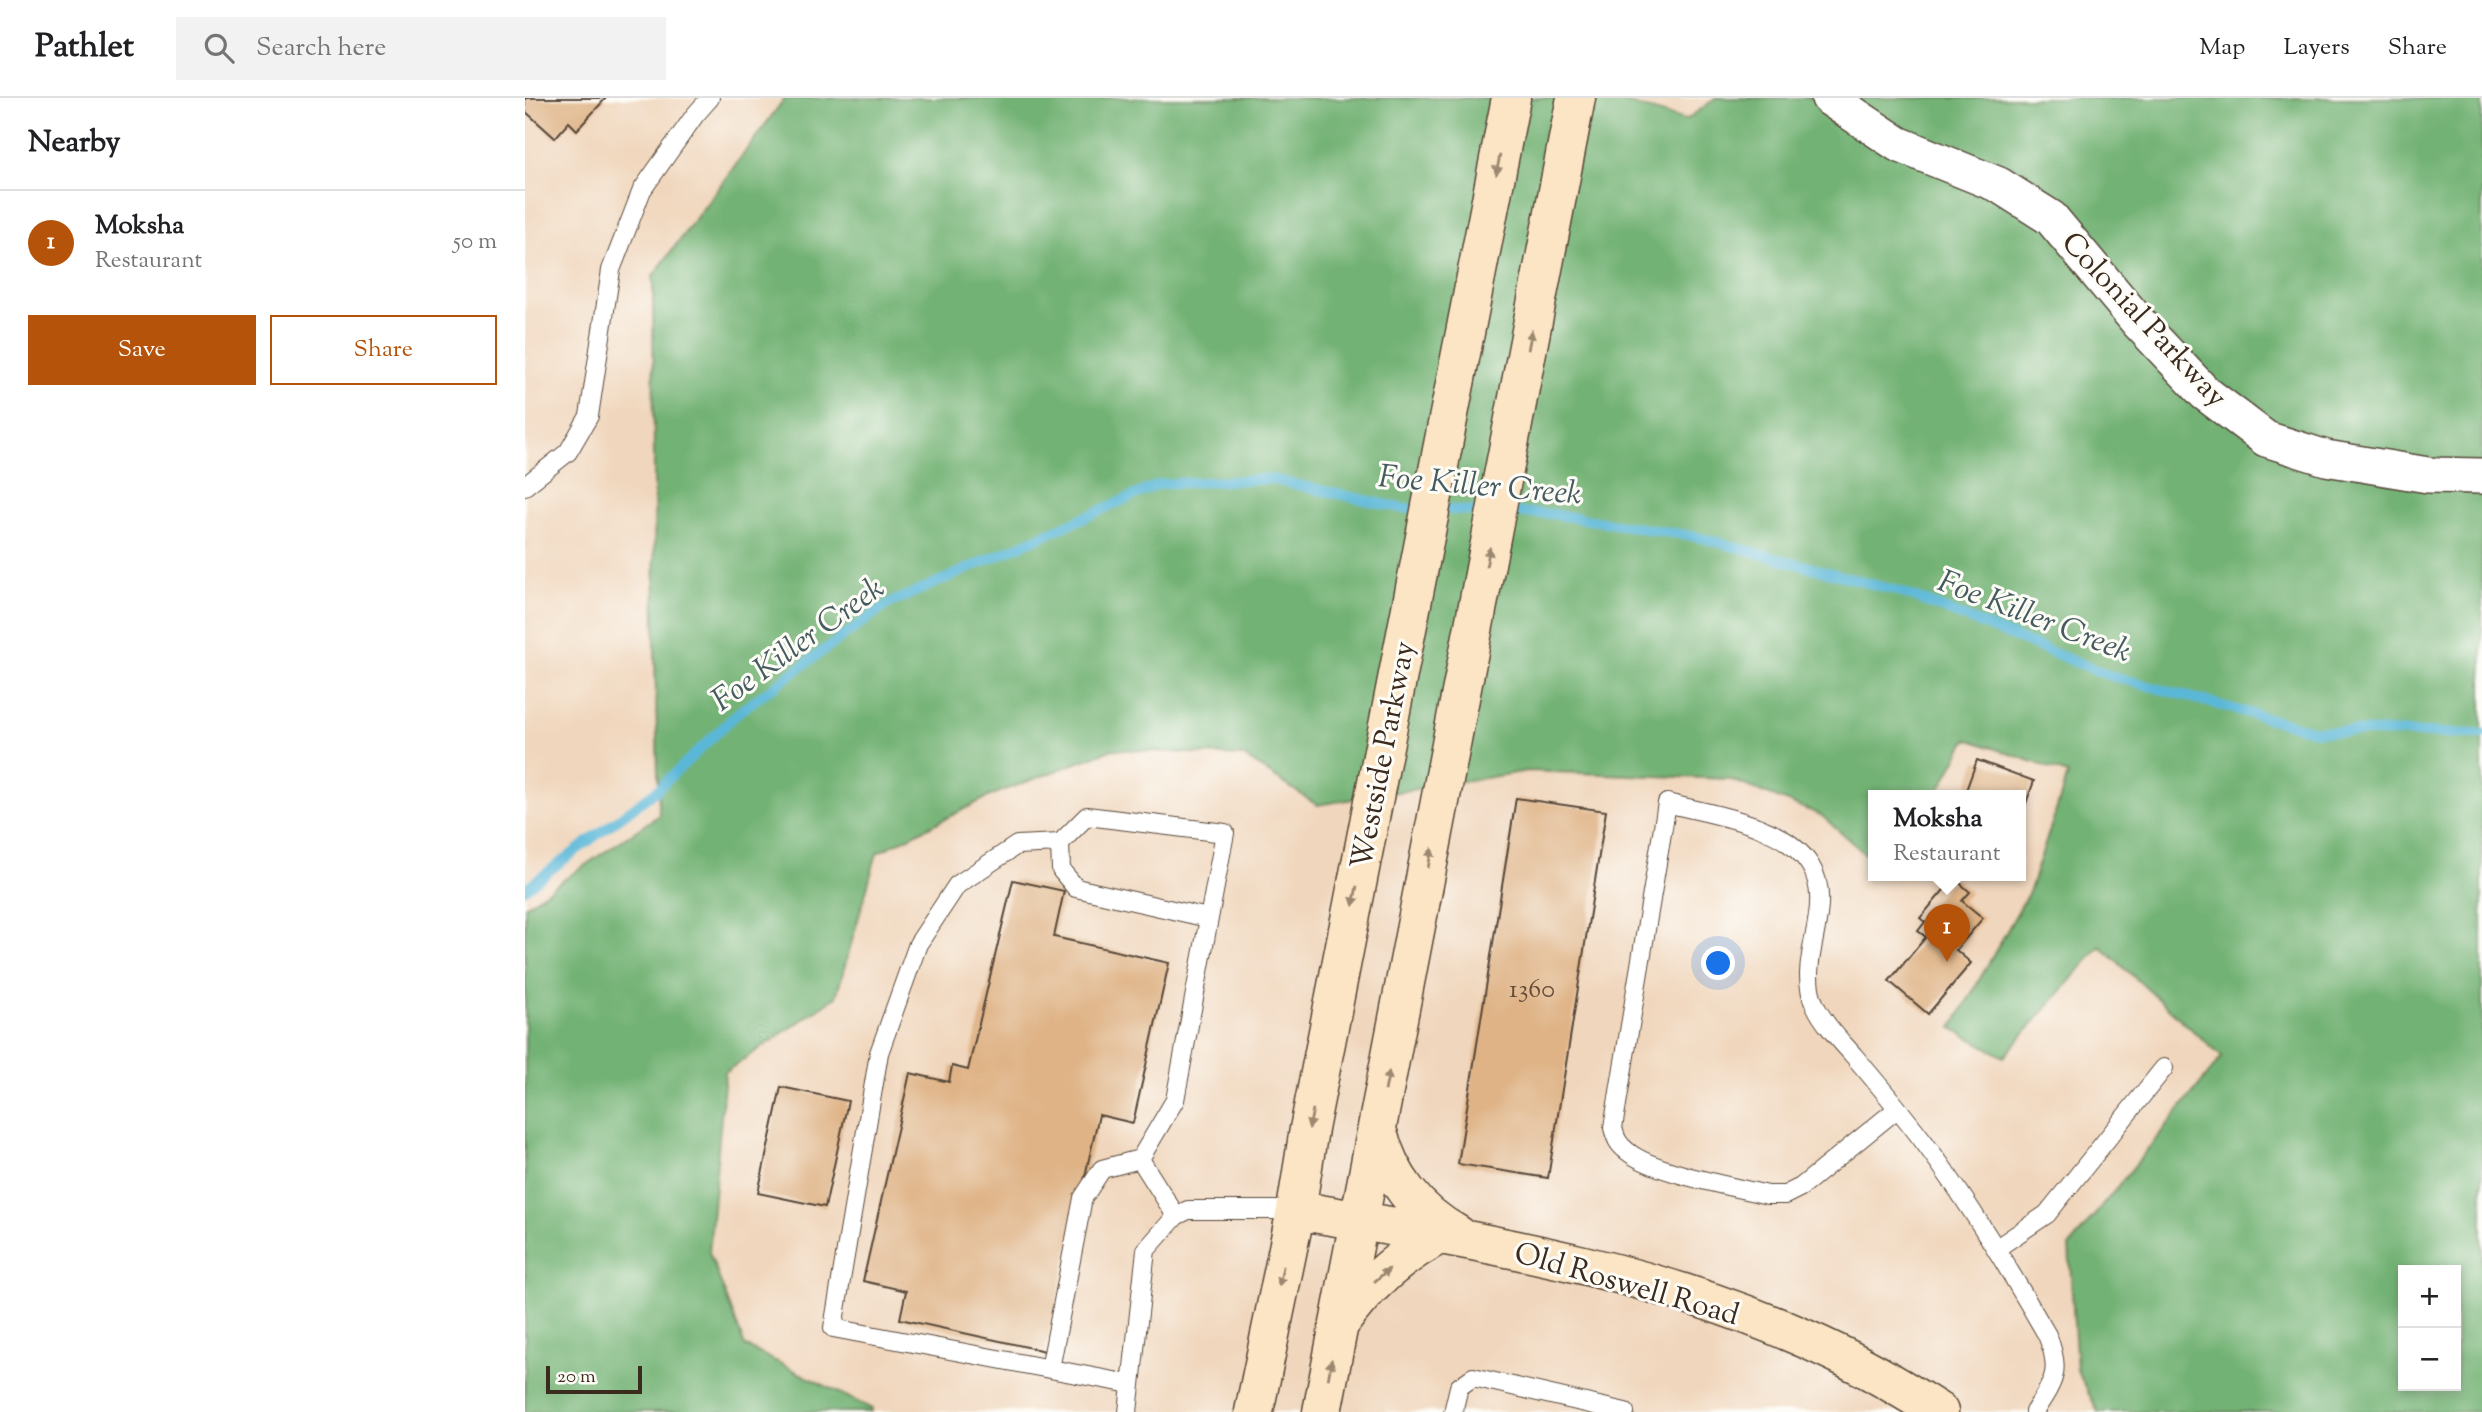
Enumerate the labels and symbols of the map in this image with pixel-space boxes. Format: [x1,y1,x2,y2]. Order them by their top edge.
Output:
one-way arrow [1492,154,1503,176]
street label: Colonial Parkway [2050,223,2236,418]
one-way arrow [1524,329,1535,351]
water label: Foe Killer Creek [1376,455,1583,519]
one-way arrow [1482,546,1493,568]
water label: Foe Killer Creek [1930,560,2137,676]
water label: Foe Killer Creek [703,567,895,724]
street label: Westside Parkway [1341,638,1428,873]
one-way arrow [1424,847,1435,869]
one-way arrow [1349,885,1360,907]
pin: 1 [1924,904,1970,962]
your location [1701,946,1735,980]
house number: 1360 [1509,972,1555,1009]
one-way arrow [1381,1070,1392,1092]
one-way arrow [1306,1108,1317,1130]
street label: Old Roswell Road [1509,1233,1744,1338]
one-way arrow [1275,1265,1286,1287]
one-way arrow [1373,1268,1390,1283]
one-way arrow [1325,1358,1336,1380]
scale bar [546,1363,642,1395]

